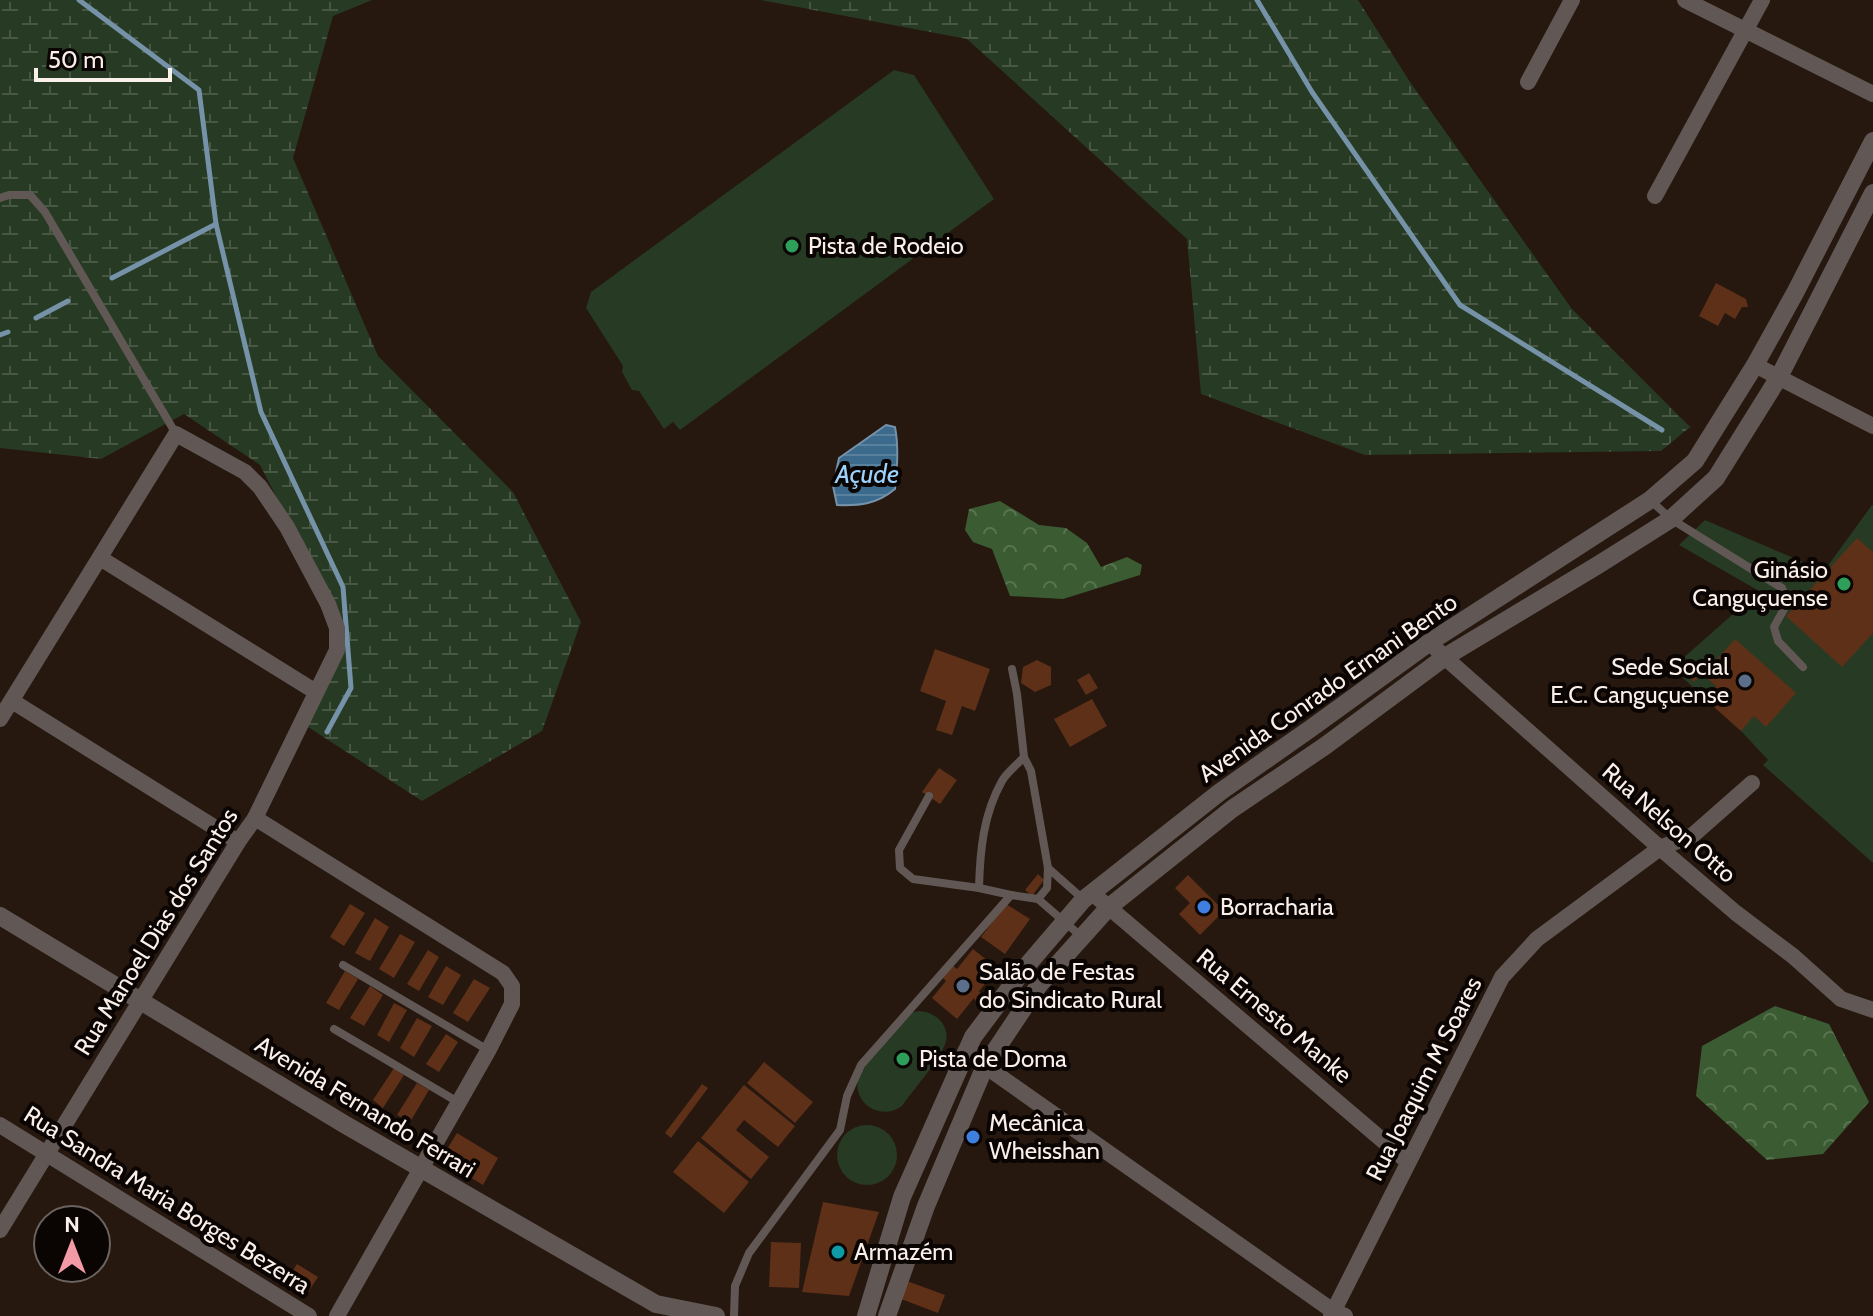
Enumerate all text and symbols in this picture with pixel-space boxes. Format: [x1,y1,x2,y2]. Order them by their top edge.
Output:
scale bar [36,32,170,82]
text: 50 m [48,45,104,74]
place label: Pista de Rodeio [808,231,964,260]
marker: Pista de Rodeio [783,237,801,255]
water label: Açude [834,458,899,490]
place label: Ginásio Canguçuense [1692,555,1828,612]
marker: Ginásio Canguçuense [1835,575,1853,593]
street label: Avenida Conrado Ernani Bento [1193,587,1463,788]
place label: Sede Social E.C. Canguçuense [1550,652,1729,709]
marker: Sede Social E.C. Canguçuense [1736,672,1754,690]
street label: Rua Nelson Otto [1596,757,1742,889]
street label: Rua Manoel Dias dos Santos [68,803,244,1060]
place label: Borracharia [1220,892,1334,921]
marker: Borracharia [1195,898,1213,916]
street label: Rua Ernesto Manke [1191,942,1358,1089]
place label: Salão de Festas do Sindicato Rural [979,957,1162,1014]
street label: Rua Joaquim M Soares [1360,972,1488,1186]
marker: Salão de Festas do Sindicato Rural [954,977,972,995]
street label: Avenida Fernando Ferrari [250,1029,480,1184]
place label: Pista de Doma [919,1044,1067,1073]
marker: Pista de Doma [894,1050,912,1068]
street label: Rua Sandra Maria Borges Bezerra [19,1099,316,1300]
place label: Mecânica Wheisshan [989,1108,1100,1165]
marker: Mecânica Wheisshan [964,1128,982,1146]
north arrow [32,1204,112,1284]
text: N [64,1211,80,1238]
place label: Armazém [854,1237,953,1266]
marker: Armazém [829,1243,847,1261]

